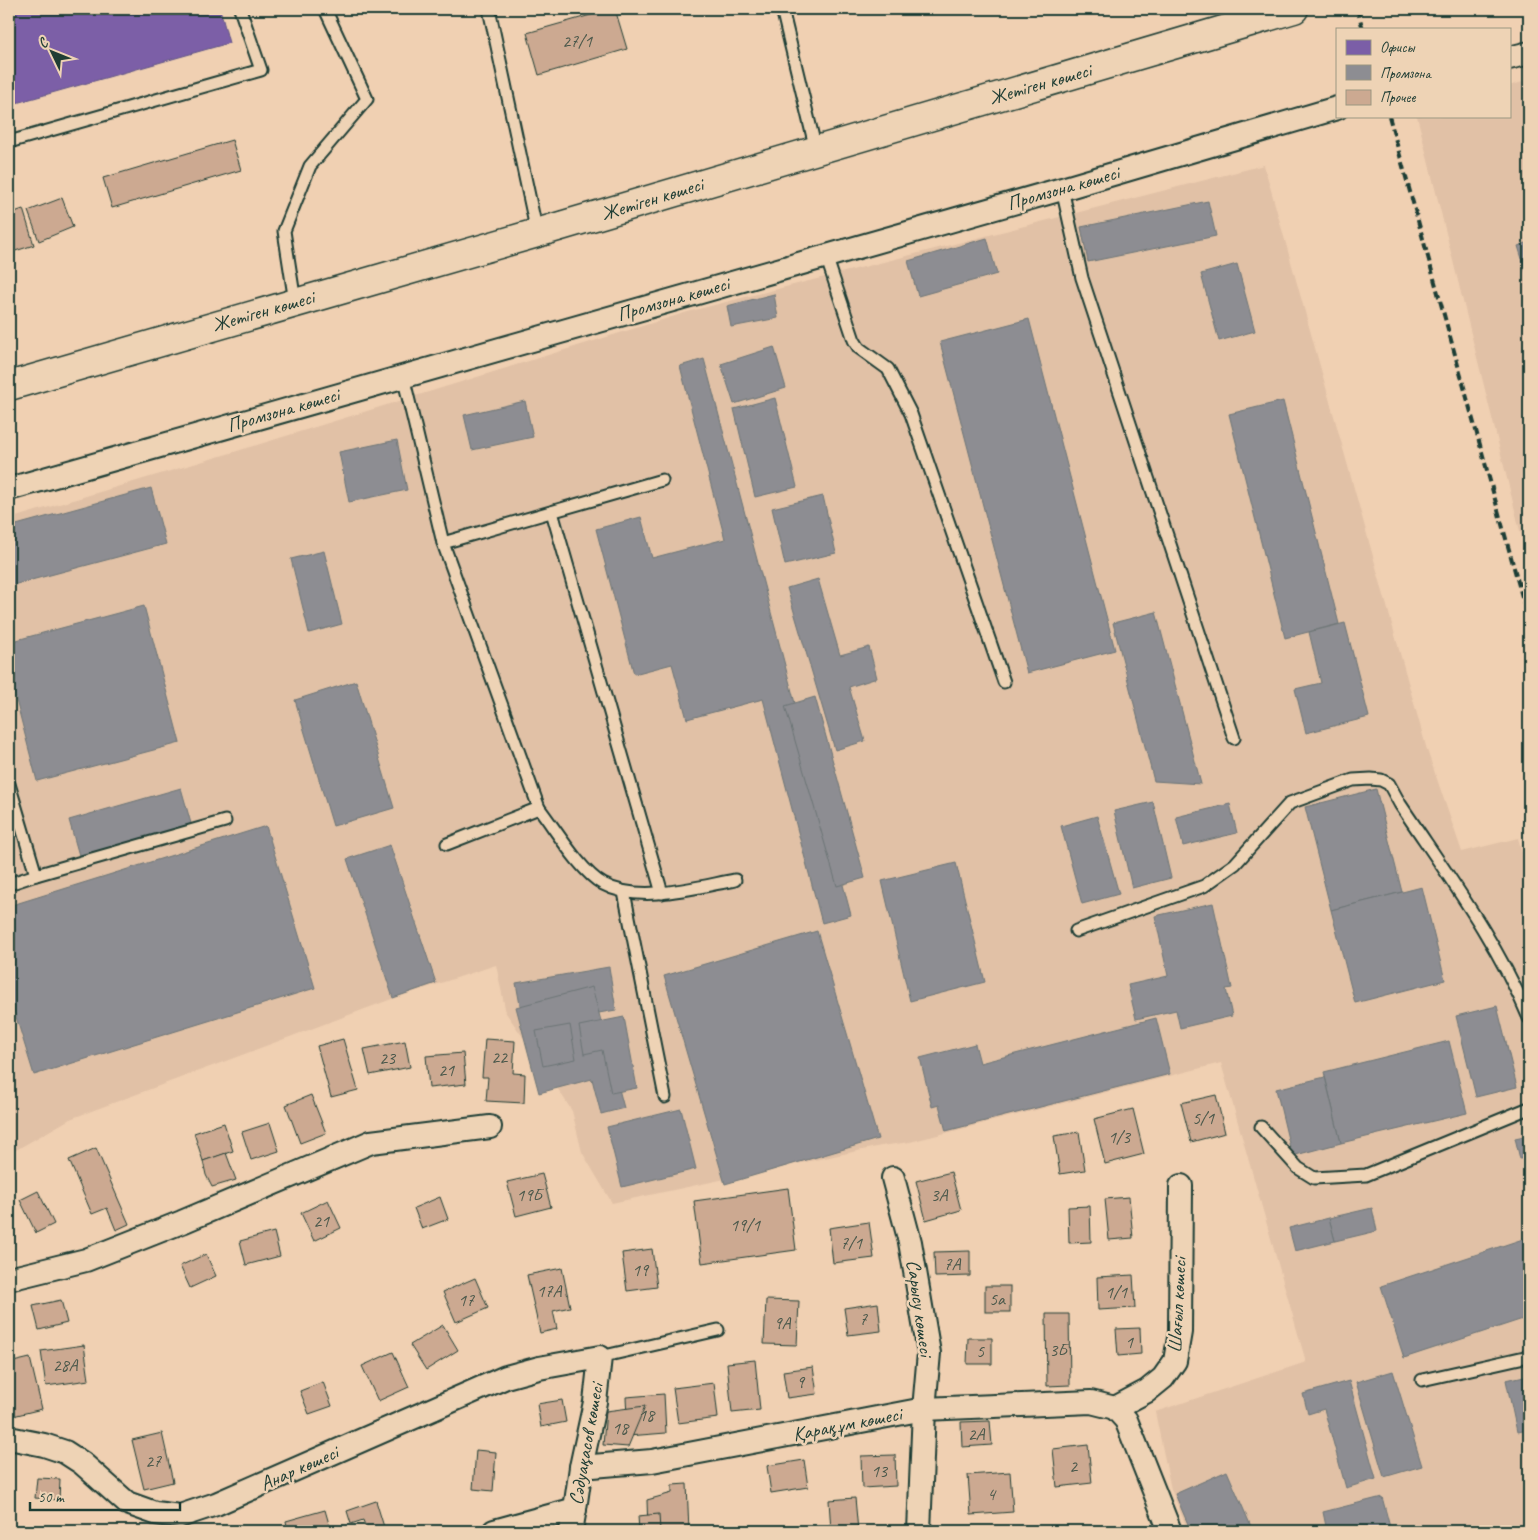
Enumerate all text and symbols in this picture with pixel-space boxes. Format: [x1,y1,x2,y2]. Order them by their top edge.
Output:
north arrow [28,28,78,78]
legend [1336,28,1510,118]
house number: 27/1 [562,30,593,52]
text: С [34,34,53,52]
text: Офисы [1380,38,1415,57]
street label: Жетіген көшесі [986,57,1096,111]
text: Промзона [1380,64,1432,83]
text: Прочее [1380,88,1416,107]
street label: Промзона көшесі [1004,159,1124,216]
street label: Жетіген көшесі [598,171,708,226]
street label: Промзона көшесі [614,270,734,327]
street label: Жетіген көшесі [209,284,319,338]
street label: Промзона көшесі [224,381,344,438]
house number: 22 [491,1046,509,1068]
house number: 23 [379,1047,397,1069]
house number: 21 [438,1059,455,1081]
house number: 5/1 [1192,1107,1215,1129]
house number: 1/3 [1108,1126,1132,1148]
house number: 19Б [516,1184,545,1206]
house number: 3А [930,1184,949,1206]
house number: 21 [313,1210,330,1232]
house number: 19/1 [730,1214,761,1236]
house number: 7/1 [840,1232,863,1254]
house number: 7А [943,1253,962,1275]
street label: Шағыл көшесі [1162,1254,1192,1354]
street label: Сарысу көшесі [901,1258,939,1360]
house number: 19 [632,1259,650,1281]
house number: 17А [536,1280,563,1302]
house number: 1/1 [1105,1281,1128,1303]
house number: 5а [989,1288,1006,1310]
house number: 17 [458,1289,475,1311]
house number: 7 [859,1308,868,1330]
house number: 9А [773,1312,792,1334]
house number: 1 [1125,1331,1134,1353]
house number: 3Б [1049,1339,1069,1361]
house number: 5 [976,1340,985,1362]
house number: 28А [52,1354,79,1376]
house number: 9 [796,1371,806,1393]
street label: Сәдуақасов көшесі [563,1379,609,1507]
street label: Қарақұм көшесі [791,1401,906,1447]
house number: 18 [638,1404,656,1426]
house number: 18 [612,1417,630,1439]
house number: 2А [967,1423,986,1445]
street label: Анар көшесі [256,1439,344,1496]
house number: 27 [145,1450,162,1472]
house number: 2 [1069,1455,1079,1477]
house number: 13 [871,1460,889,1482]
scale bar [30,1480,180,1512]
house number: 4 [987,1483,997,1505]
text: 50 m [38,1488,65,1507]

